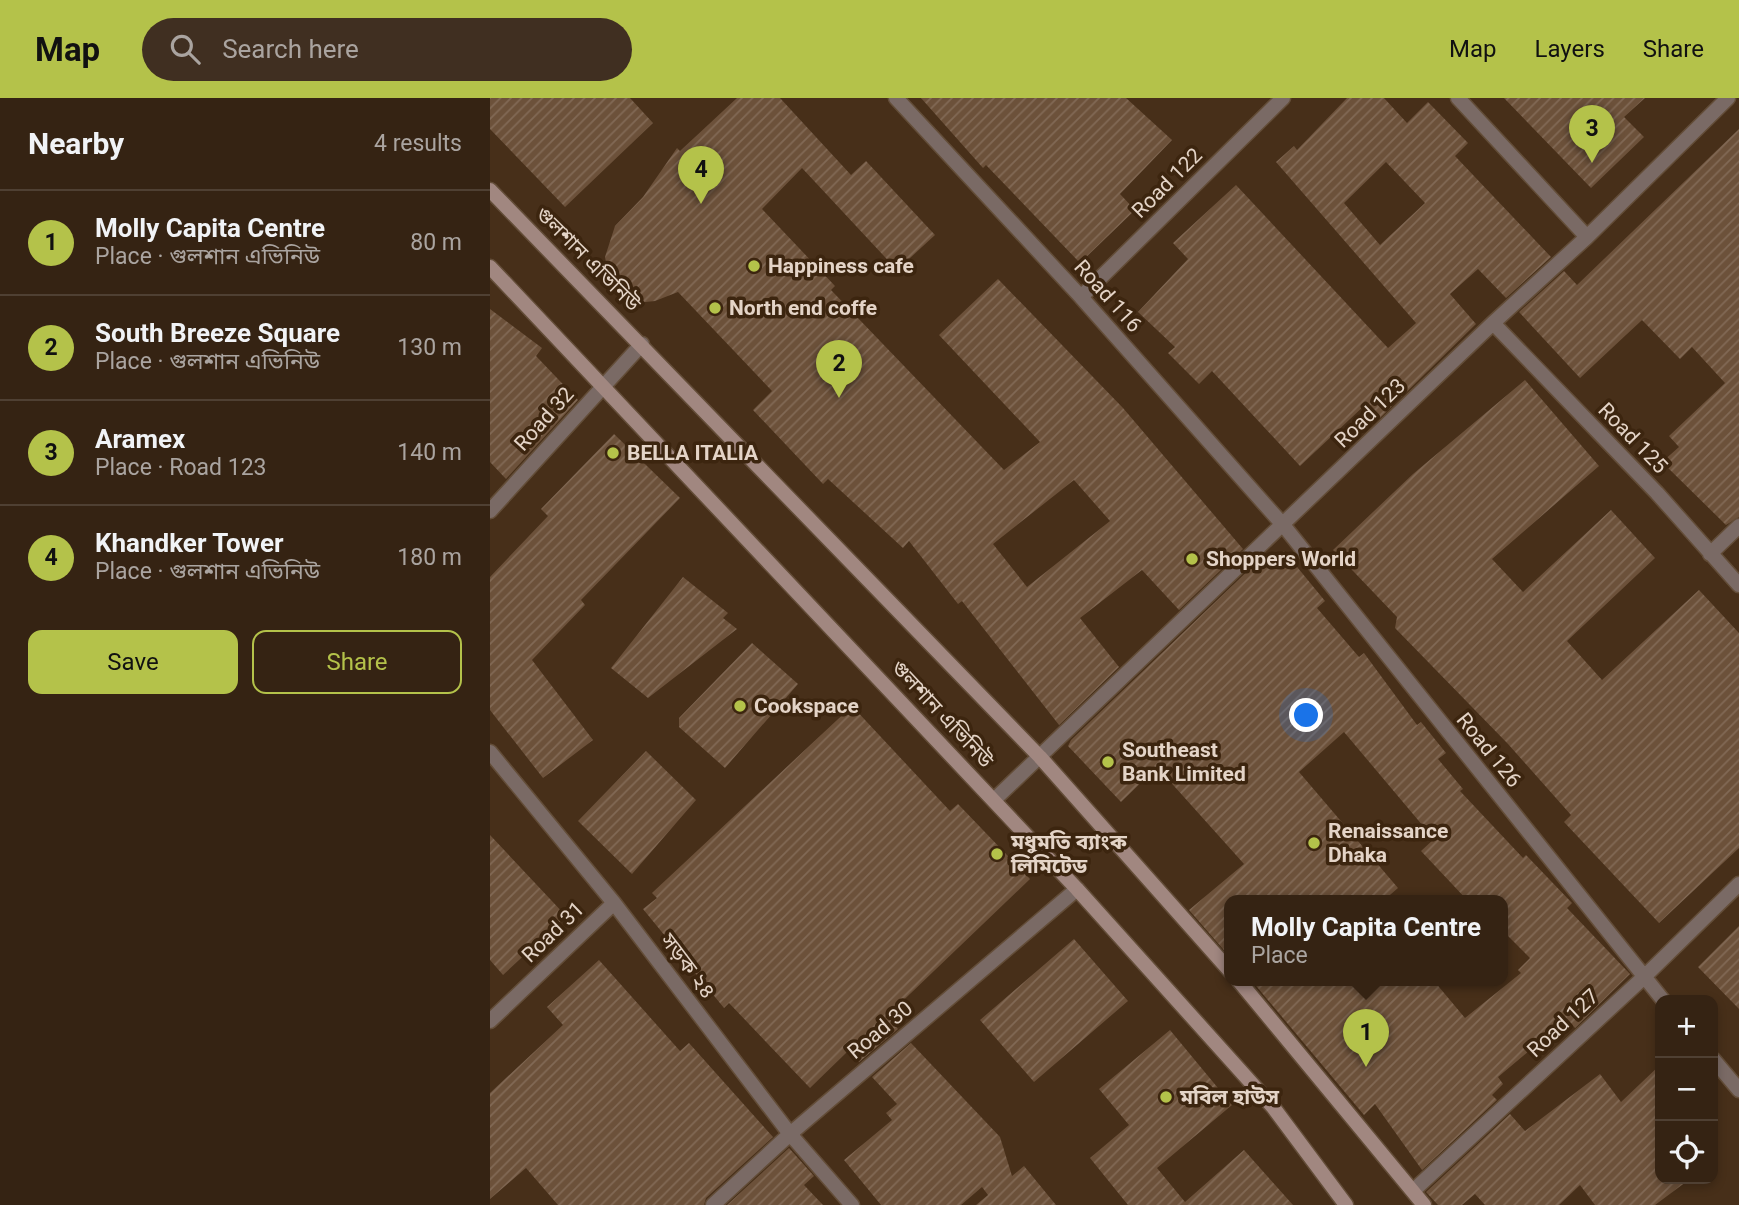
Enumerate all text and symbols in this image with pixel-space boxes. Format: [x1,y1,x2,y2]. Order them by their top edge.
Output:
search box [142,18,632,81]
text: Map [35,30,100,69]
icon: search [166,30,204,68]
text: Search here [222,34,359,64]
text: Map [1449,35,1497,63]
text: Layers [1535,35,1605,63]
text: Share [1643,35,1704,63]
pin: 3 [1569,105,1615,163]
text: Nearby [28,126,124,161]
text: 4 results [374,130,462,157]
street label: Road 122 [1127,143,1207,223]
pin: 4 [678,146,724,204]
street label: গুলশান এভিনিউ [531,202,646,317]
text: Molly Capita Centre [95,213,325,243]
text: 1 [44,229,58,256]
text: 80 m [410,229,462,256]
text: Place · গুলশান এভিনিউ [95,243,320,270]
place label: Happiness cafe [768,254,914,278]
street label: Road 116 [1069,255,1147,337]
marker: Happiness cafe [746,258,762,274]
place label: North end coffe [729,296,877,320]
marker: North end coffe [707,300,723,316]
text: South Breeze Square [95,318,340,348]
text: 2 [44,334,58,361]
text: 130 m [397,334,462,361]
pin: 2 [816,340,862,398]
text: Place · গুলশান এভিনিউ [95,348,320,375]
street label: Road 123 [1330,374,1410,452]
street label: Road 32 [509,382,579,456]
street label: Road 125 [1594,398,1672,478]
text: Aramex [95,424,185,454]
text: 3 [44,439,58,466]
text: 140 m [397,439,462,466]
place label: BELLA ITALIA [627,441,759,465]
marker: BELLA ITALIA [605,445,621,461]
text: Place · Road 123 [95,454,267,481]
text: Khandker Tower [95,528,283,558]
text: 4 [44,544,58,571]
text: 180 m [397,544,462,571]
place label: Shoppers World [1206,547,1356,571]
marker: Shoppers World [1184,551,1200,567]
text: Place · গুলশান এভিনিউ [95,558,320,585]
button: Save [28,630,238,694]
button: Share [252,630,462,694]
street label: গুলশান এভিনিউ [886,655,998,773]
place label: Cookspace [754,694,859,718]
marker: Cookspace [732,698,748,714]
your location [1289,698,1323,732]
street label: Road 126 [1452,708,1526,792]
place label: Southeast Bank Limited [1122,738,1246,786]
marker: Southeast Bank Limited [1100,754,1116,770]
place label: Renaissance Dhaka [1328,819,1448,867]
place label: মধুমতি ব্যাংক লিমিটেড [1010,830,1128,878]
marker: Renaissance Dhaka [1306,835,1322,851]
marker: মধুমতি ব্যাংক লিমিটেড [989,846,1005,862]
popup [1224,895,1508,986]
street label: Road 31 [517,897,589,967]
text: Molly Capita Centre [1251,912,1481,942]
street label: সড়ক ২৪ [655,928,720,1003]
text: Place [1251,942,1308,969]
street label: Road 127 [1522,984,1604,1062]
map controls [1655,995,1718,1184]
button: + [1655,995,1718,1058]
street label: Road 30 [843,996,917,1064]
pin: 1 [1343,1009,1389,1067]
button: − [1655,1058,1718,1121]
place label: মবিল হাউস [1179,1085,1279,1109]
marker: মবিল হাউস [1158,1089,1174,1105]
button: locate [1655,1121,1718,1184]

